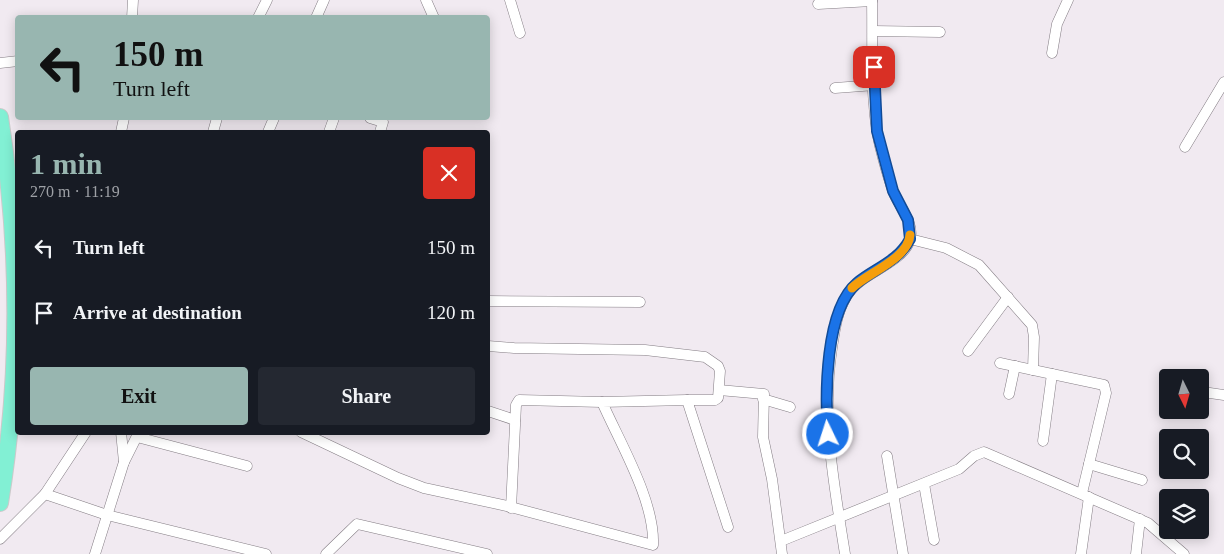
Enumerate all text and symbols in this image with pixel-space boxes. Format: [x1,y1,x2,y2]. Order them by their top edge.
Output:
icon: left [30,35,95,100]
text: 150 m [113,35,203,74]
pin [853,46,895,88]
icon: arrive [860,53,888,81]
text: Turn left [113,76,190,101]
text: 1 min [30,147,103,180]
button: close [423,147,475,199]
text: 270 m · 11:19 [30,183,120,200]
icon: left [30,234,58,262]
text: Turn left [73,237,145,258]
text: 150 m [427,237,475,258]
icon: arrive [30,299,58,327]
text: Arrive at destination [73,302,242,323]
text: 120 m [427,302,475,323]
button: Exit [30,367,248,425]
button: Share [258,367,475,425]
north arrow [1159,369,1209,419]
map controls [1159,369,1209,539]
position arrow [801,407,853,459]
button: search [1159,429,1209,479]
button: layers [1159,489,1209,539]

